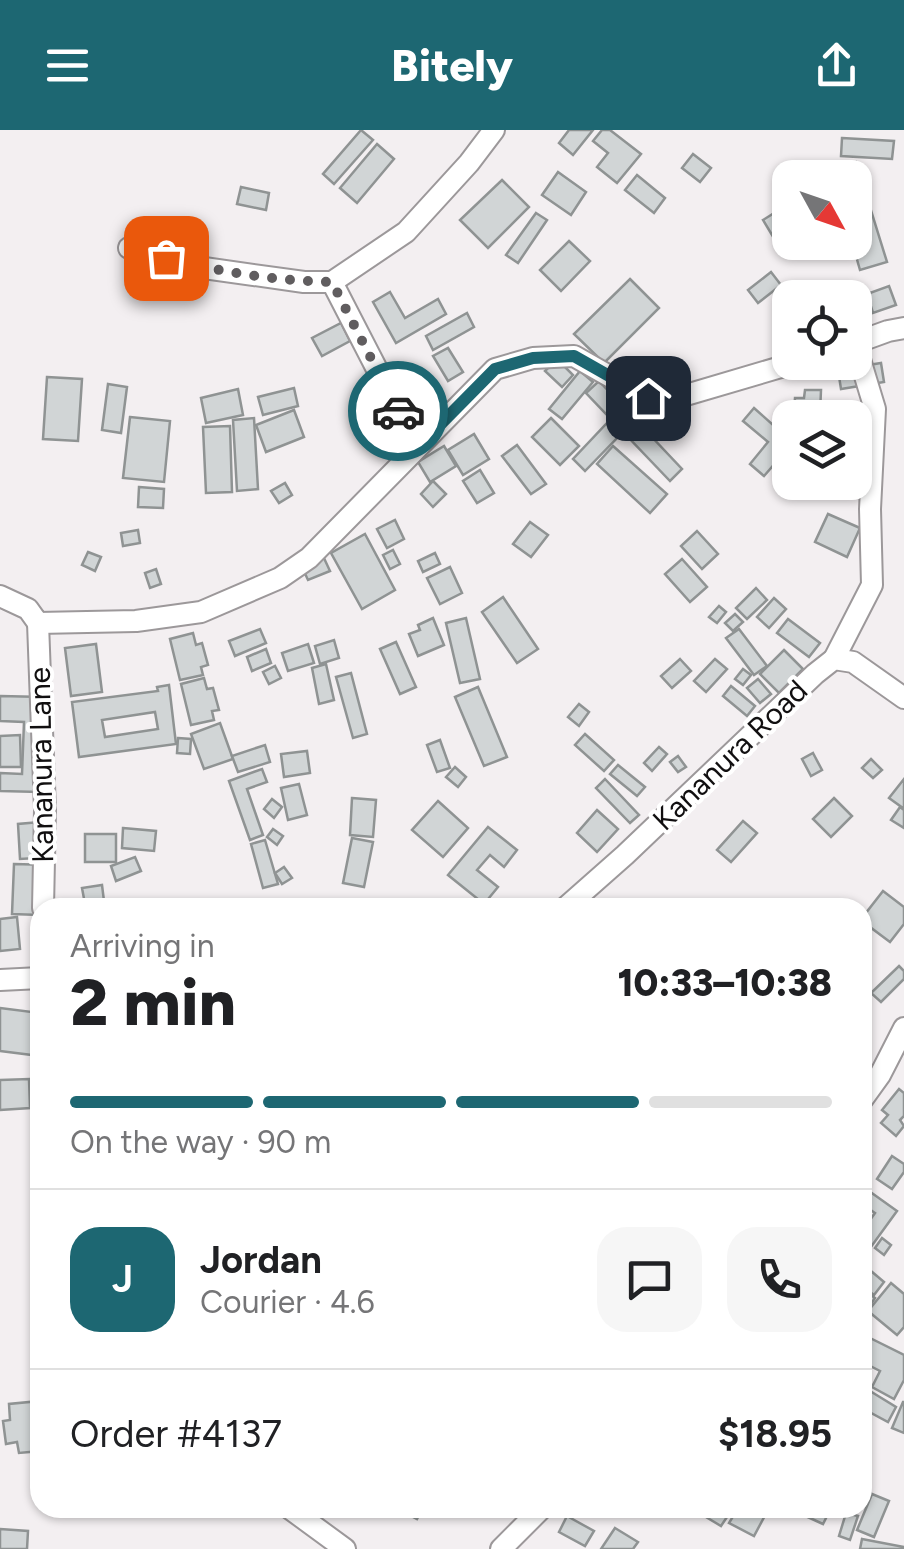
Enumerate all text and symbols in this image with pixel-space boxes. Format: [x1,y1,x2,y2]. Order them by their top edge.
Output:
icon: menu [40,38,95,93]
text: Bitely [391,38,513,92]
icon: share [809,38,864,93]
north arrow [772,160,872,260]
map controls [772,160,872,500]
pin [124,216,209,301]
icon: bag [139,231,194,286]
button: locate [772,280,872,380]
pin [606,356,691,441]
courier [348,361,448,461]
icon: home [621,371,676,426]
icon: car [371,384,426,439]
button: layers [772,400,872,500]
street label: Kananura Lane [21,667,61,863]
street label: Kananura Road [645,672,815,838]
text: Arriving in [70,927,215,965]
text: 10:33–10:38 [617,960,832,1006]
text: 2 min [70,963,236,1041]
text: On the way · 90 m [70,1123,331,1161]
button: chat [597,1227,702,1332]
button: phone [727,1227,832,1332]
text: Jordan [200,1237,322,1283]
text: J [112,1256,133,1302]
text: Courier · 4.6 [200,1283,375,1321]
text: Order #4137 [70,1411,282,1457]
text: $18.95 [718,1411,832,1457]

